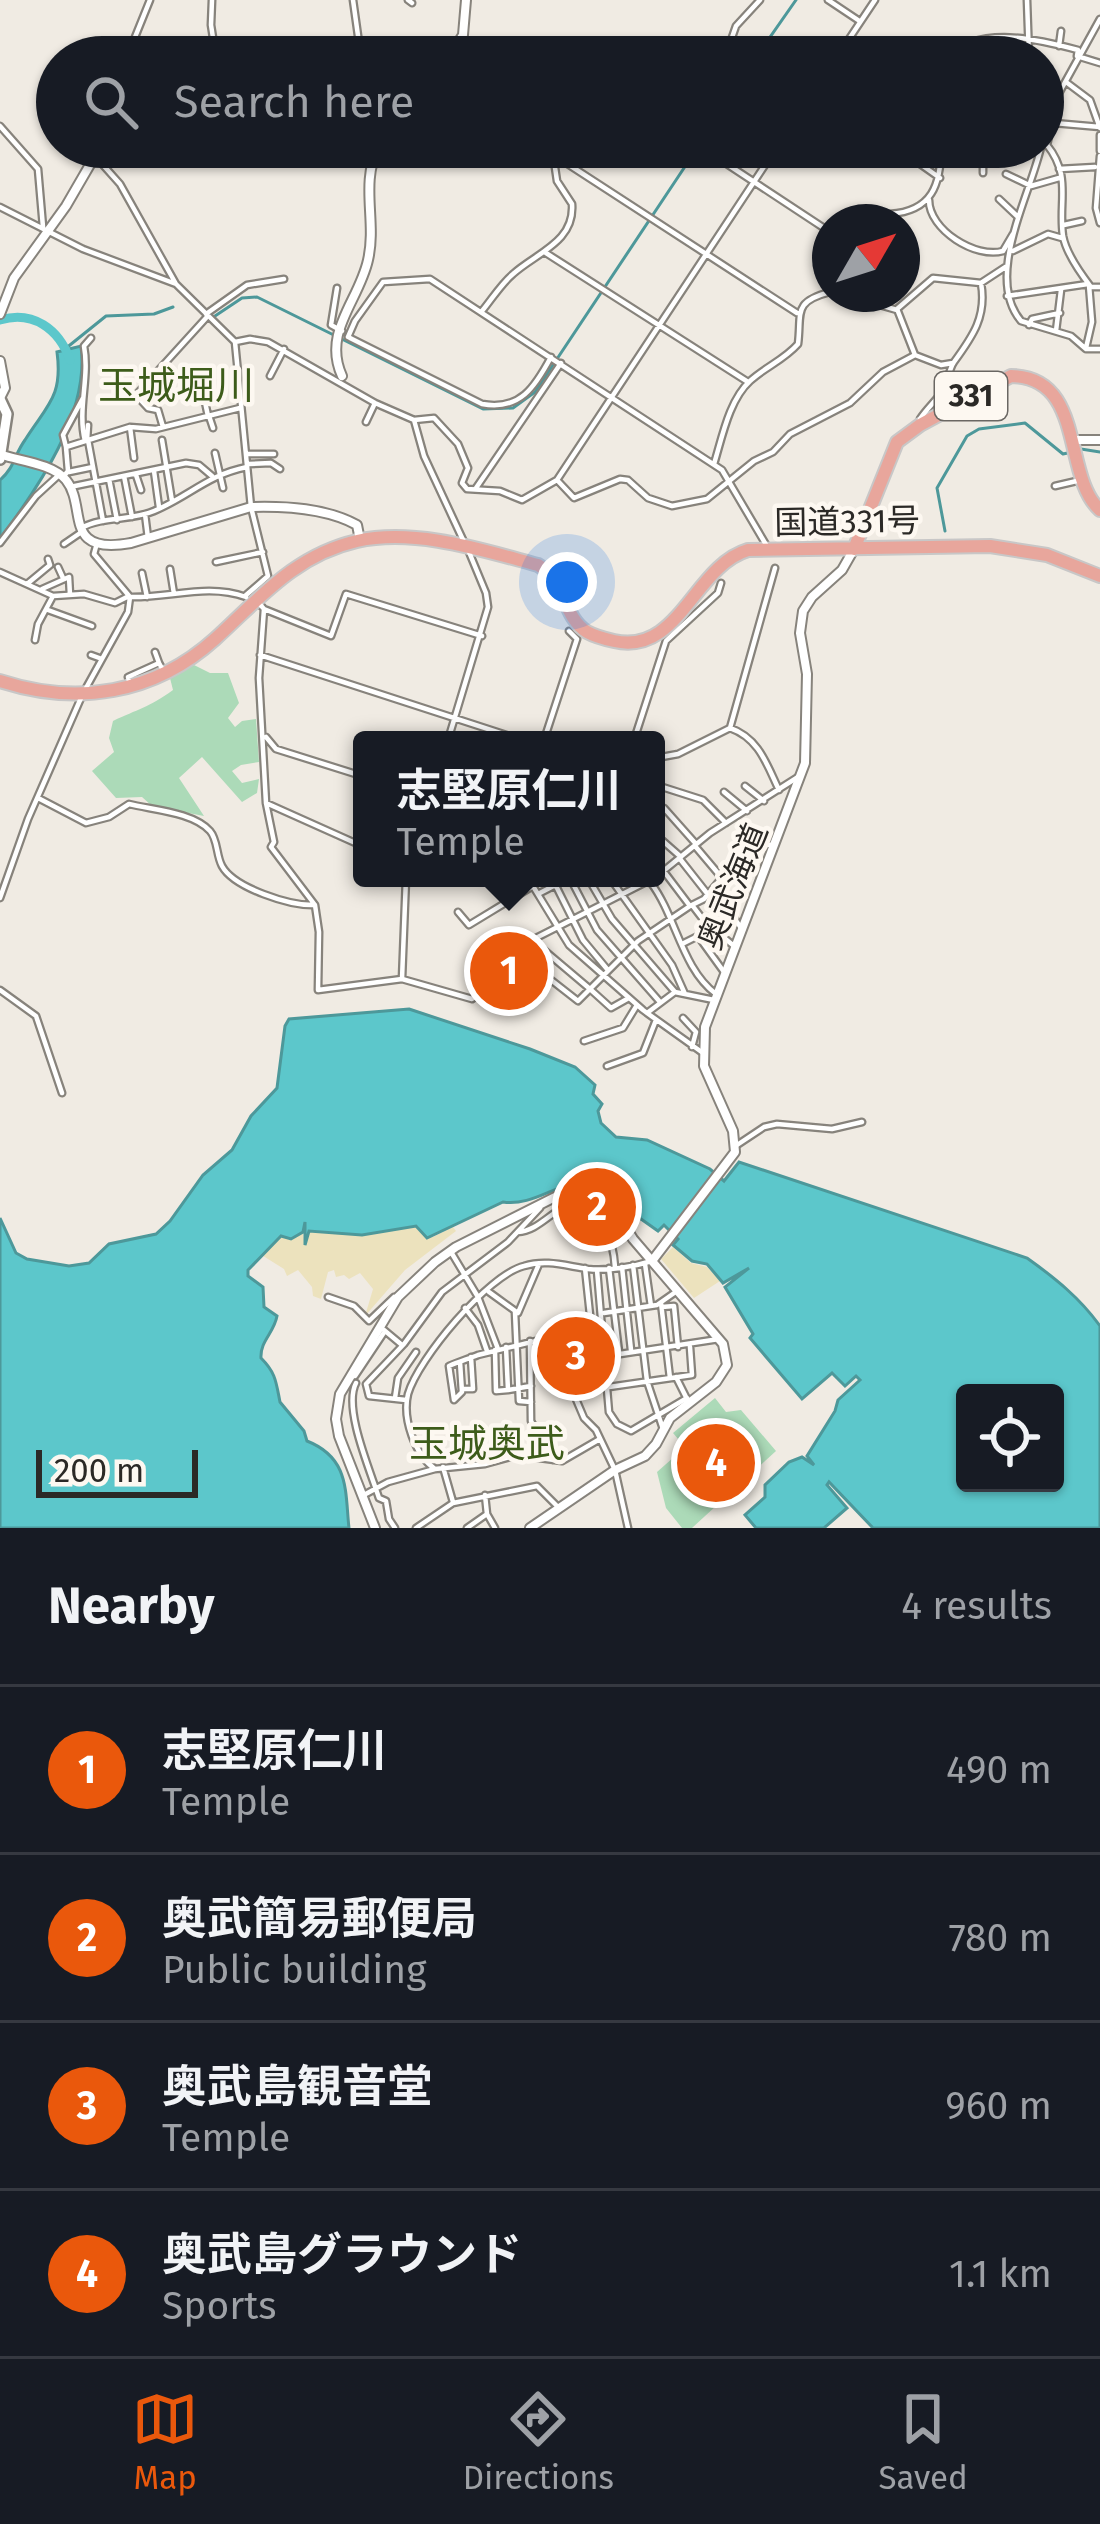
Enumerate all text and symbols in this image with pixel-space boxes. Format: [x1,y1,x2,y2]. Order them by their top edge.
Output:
search box [36,36,1064,168]
icon: search [78,69,144,135]
text: Search here [174,75,414,129]
north arrow [812,204,920,312]
district label: 玉城堀川 [98,363,254,409]
road number: 331 [935,372,1007,420]
street label: 国道331号 [774,501,920,543]
your location [537,552,597,612]
popup [353,731,665,887]
text: 志堅原仁川 [396,764,622,818]
street label: 奥武海道 [690,818,776,955]
text: Temple [396,819,525,865]
pin: 1 [470,926,548,1016]
pin: 2 [558,1162,636,1252]
pin: 3 [537,1311,615,1401]
map controls [956,1384,1064,1492]
button: locate [956,1384,1064,1492]
pin: 4 [677,1418,755,1508]
district label: 玉城奥武 [409,1421,565,1467]
scale bar [36,1444,198,1497]
text: 200 m [54,1451,144,1491]
text: Nearby [48,1575,214,1637]
text: 4 results [901,1583,1052,1629]
text: 志堅原仁川 [162,1724,387,1778]
text: 1 [78,1747,96,1793]
text: 490 m [946,1747,1052,1793]
text: Temple [162,1779,290,1825]
text: 奥武簡易郵便局 [162,1892,477,1946]
text: 2 [77,1915,97,1961]
text: 780 m [948,1915,1052,1961]
text: Public building [162,1947,426,1993]
text: 奥武島観音堂 [162,2060,432,2114]
text: 3 [77,2083,97,2129]
text: 960 m [945,2083,1052,2129]
text: Temple [162,2115,290,2161]
text: 奥武島グラウンド [162,2228,522,2282]
text: 4 [76,2251,98,2297]
text: 1.1 km [949,2251,1052,2297]
text: Sports [162,2283,277,2329]
tab: Map [132,2386,198,2498]
tab: Directions [463,2386,614,2498]
tab: Saved [878,2386,968,2498]

